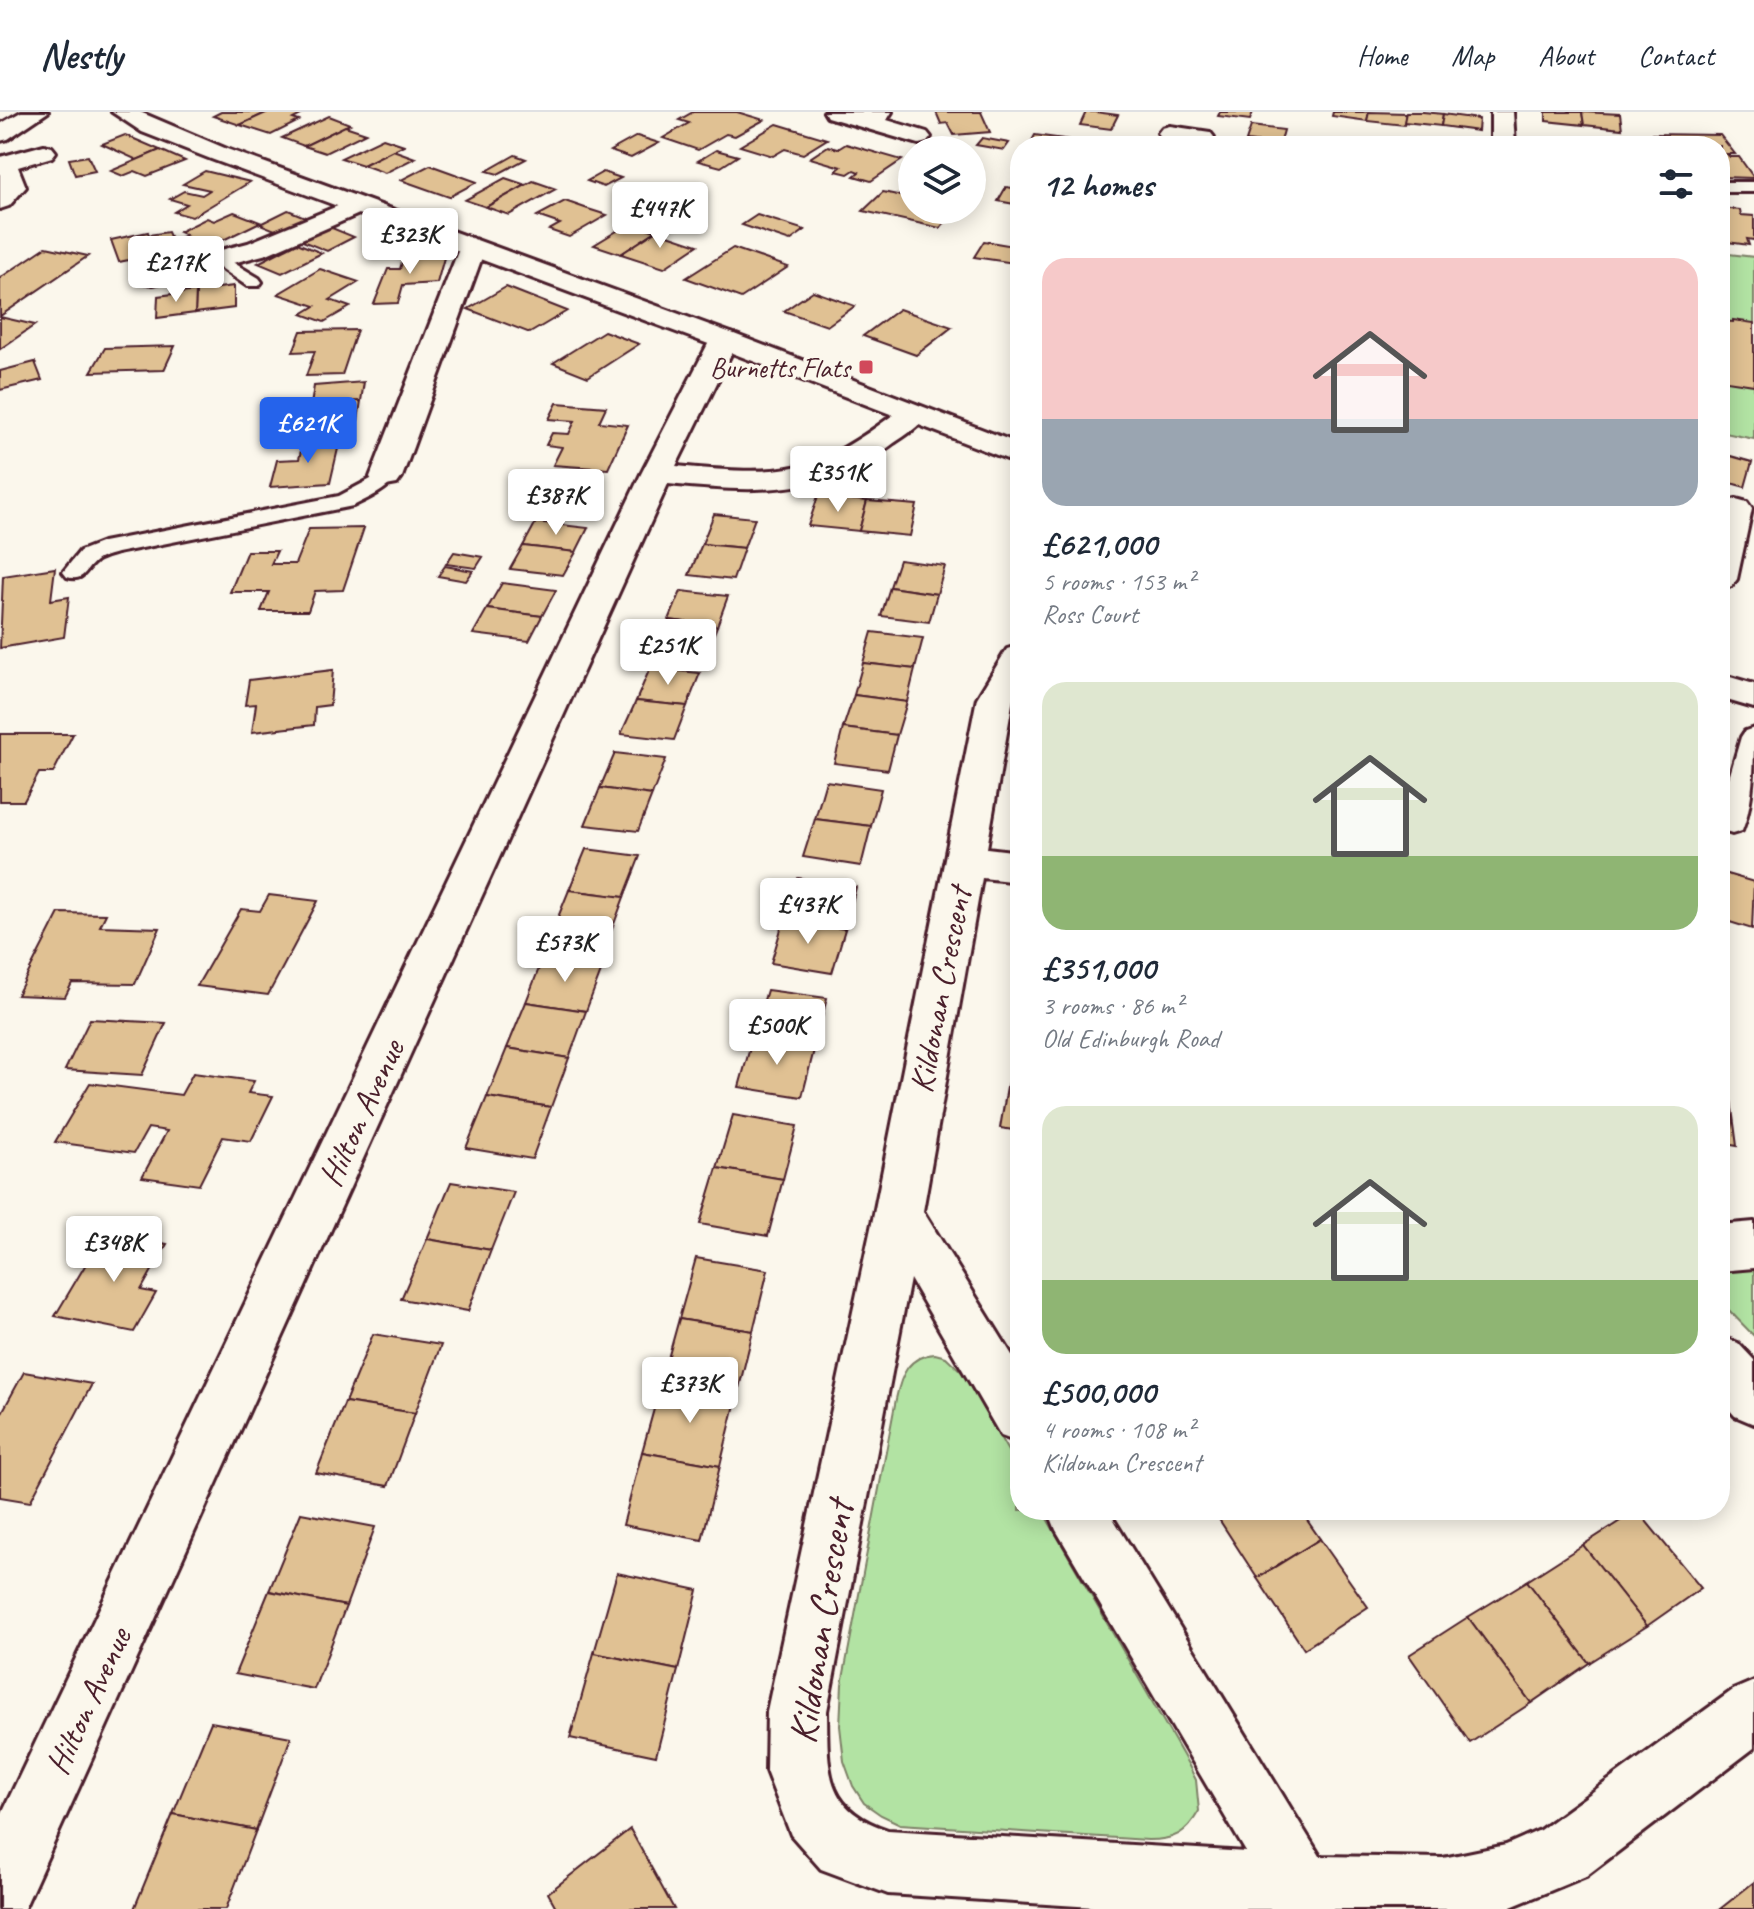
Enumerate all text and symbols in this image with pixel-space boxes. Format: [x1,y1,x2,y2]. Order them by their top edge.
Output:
text: Nestly [40,32,122,79]
text: Home [1357,38,1407,73]
text: Map [1451,38,1494,73]
text: About [1538,38,1594,73]
text: Contact [1638,38,1714,73]
map controls [898,136,986,224]
button: layers [898,136,986,224]
icon: filters [1654,162,1698,206]
text: 12 homes [1042,163,1153,206]
pin: £447K [604,182,716,250]
text: £447K [630,191,690,224]
pin: £323K [354,208,466,276]
text: £323K [380,217,440,250]
pin: £217K [120,236,232,304]
text: £217K [146,245,206,278]
icon: home [1298,310,1442,454]
place label: Burnetts Flats [710,350,852,385]
marker: Burnetts Flats [857,358,875,376]
pin: £621K [252,397,364,465]
text: £621K [278,406,338,439]
pin: £351K [782,446,894,514]
text: £351K [808,455,868,488]
pin: £387K [500,469,612,537]
text: £387K [526,478,586,511]
text: £621,000 [1042,522,1157,565]
text: 5 rooms · 153 m² [1042,565,1194,598]
text: Ross Court [1042,598,1138,631]
pin: £251K [612,619,724,687]
text: £251K [638,628,698,661]
icon: home [1298,734,1442,878]
pin: £437K [752,878,864,946]
street label: Kildonan Crescent [899,879,982,1096]
text: £437K [778,887,838,920]
pin: £573K [509,916,621,984]
text: £573K [535,925,595,958]
text: £351,000 [1042,946,1155,989]
text: 3 rooms · 86 m² [1042,989,1183,1022]
pin: £500K [721,999,833,1067]
text: £500K [747,1008,807,1041]
text: Old Edinburgh Road [1042,1022,1219,1055]
street label: Hilton Avenue [308,1031,414,1193]
icon: home [1298,1158,1442,1302]
pin: £348K [58,1216,170,1284]
text: £348K [84,1225,144,1258]
pin: £373K [634,1357,746,1425]
text: £373K [660,1366,720,1399]
text: £500,000 [1042,1370,1155,1413]
text: 4 rooms · 108 m² [1042,1413,1194,1446]
text: Kildonan Crescent [1042,1446,1201,1479]
street label: Kildonan Crescent [777,1491,866,1747]
street label: Hilton Avenue [35,1619,141,1781]

